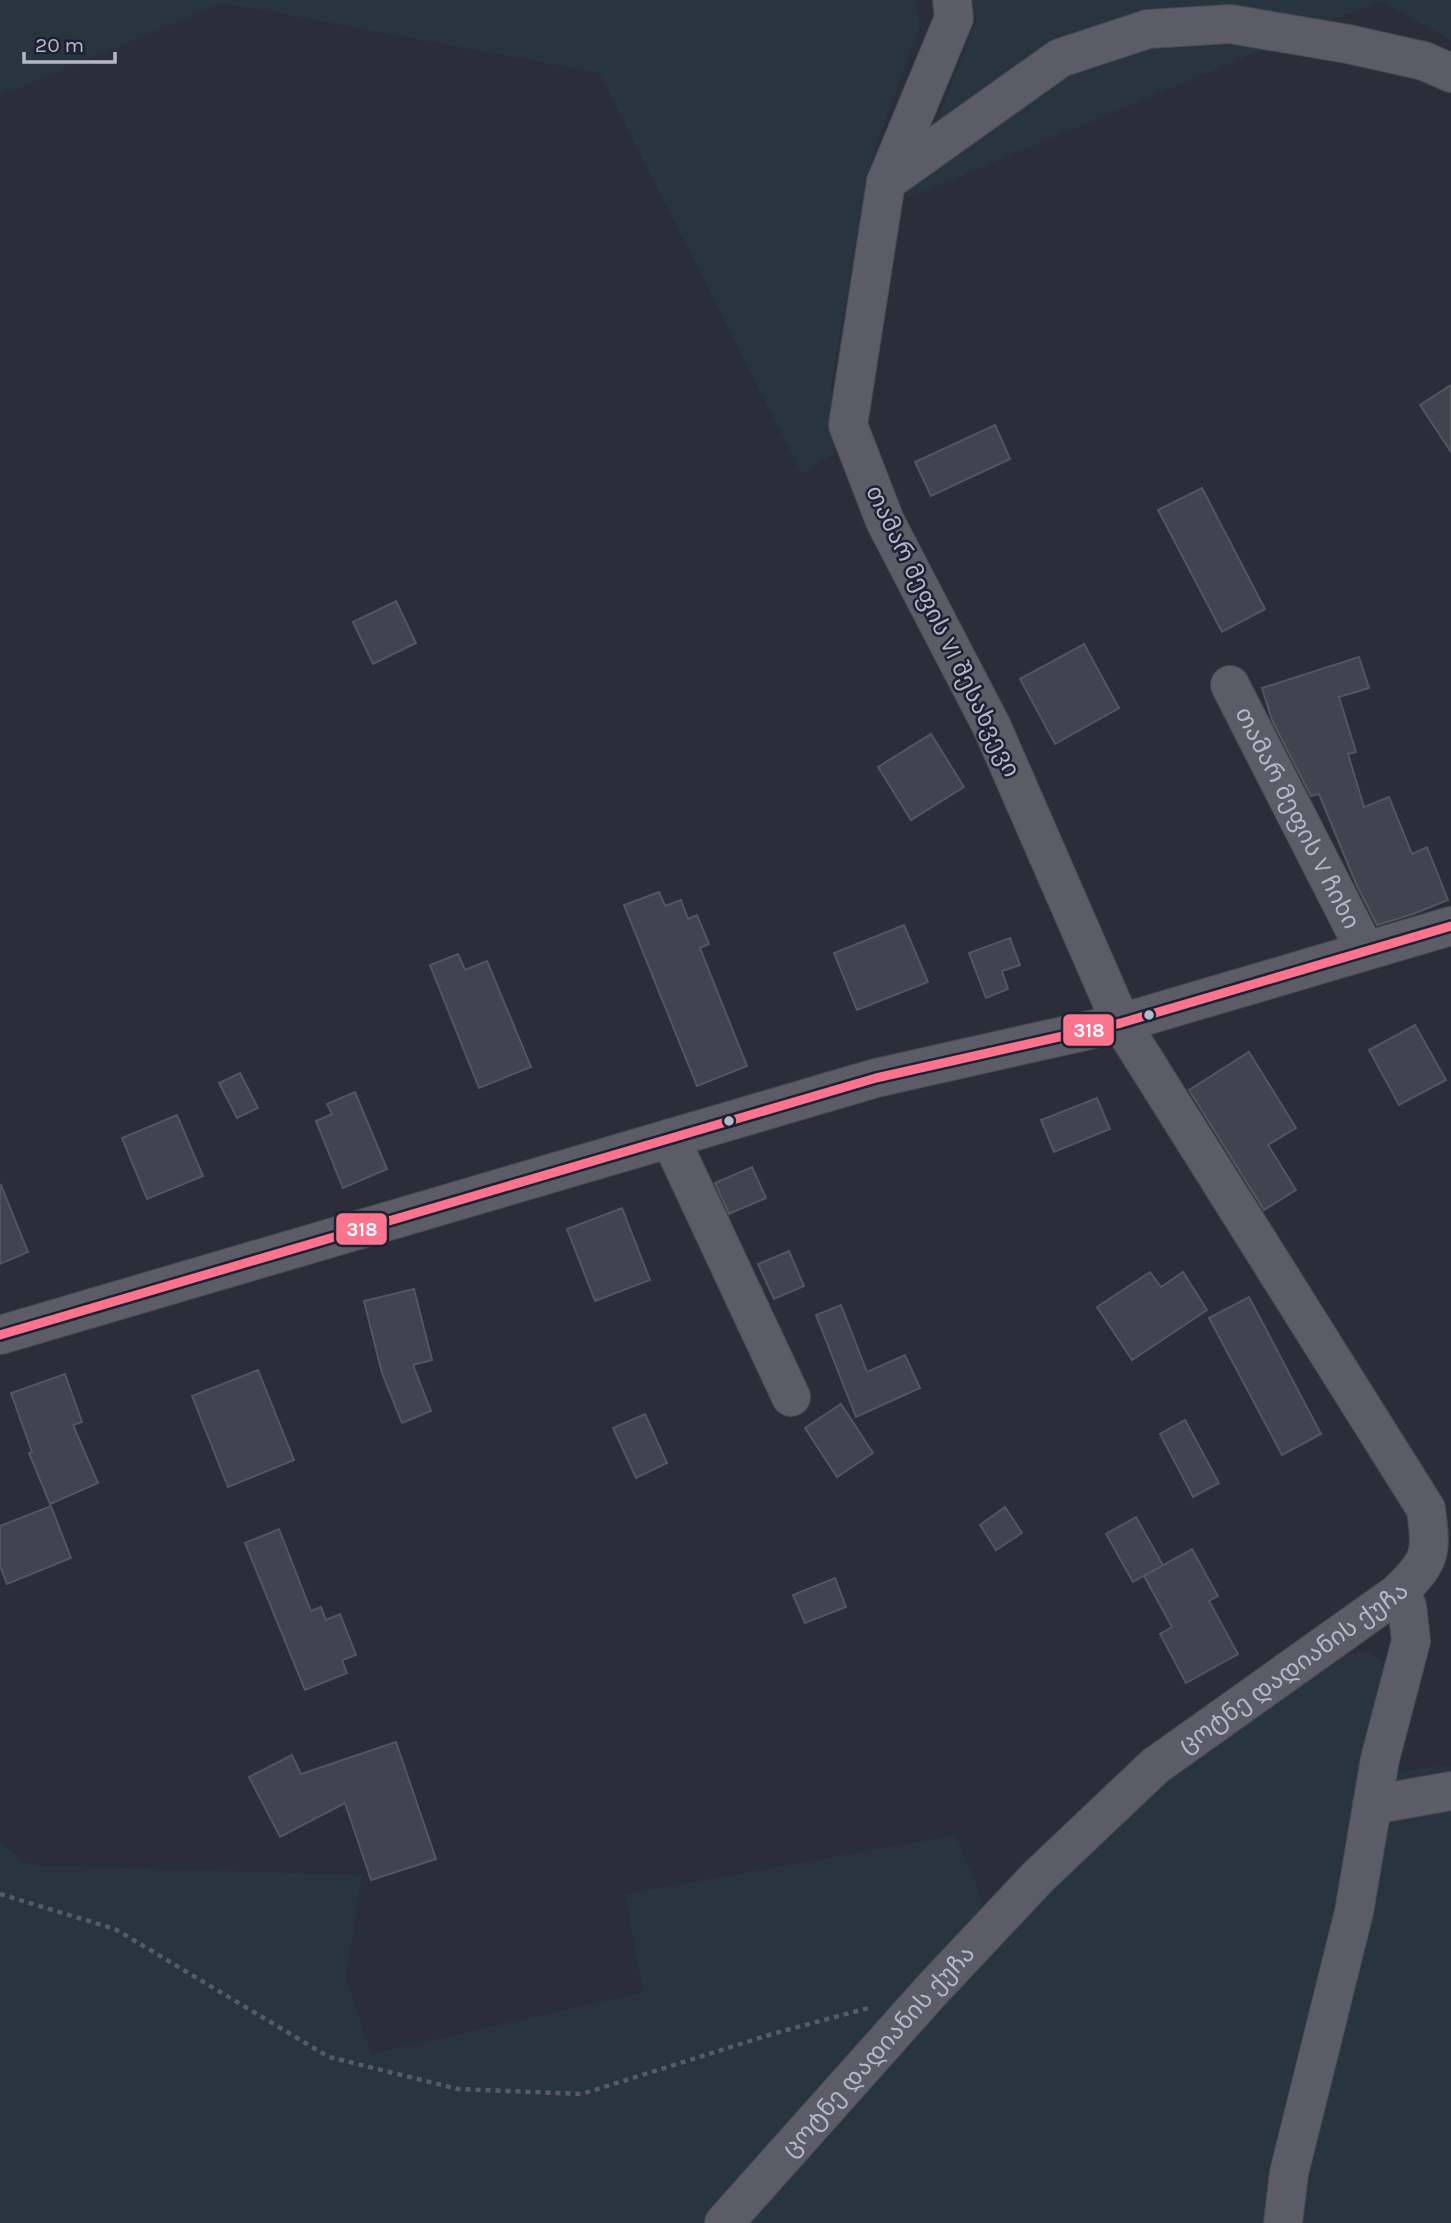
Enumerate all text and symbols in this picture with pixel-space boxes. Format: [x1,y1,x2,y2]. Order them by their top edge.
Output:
scale bar [24,21,116,65]
text: 20 m [35,33,84,57]
street label: თამარ მეფის VI შესახვევი [860,481,1026,781]
street label: თამარ მეფის V ჩიხი [1229,702,1366,933]
unlabelled marker [1142,1008,1156,1022]
line badge: 318 [1062,1013,1115,1047]
text: 318 [1074,1020,1104,1042]
unlabelled marker [722,1114,736,1128]
line badge: 318 [335,1212,388,1246]
text: 318 [347,1219,377,1241]
street label: ცოტნე დადიანის ქუჩა [1173,1577,1414,1759]
street label: ცოტნე დადიანის ქუჩა [776,1940,980,2162]

